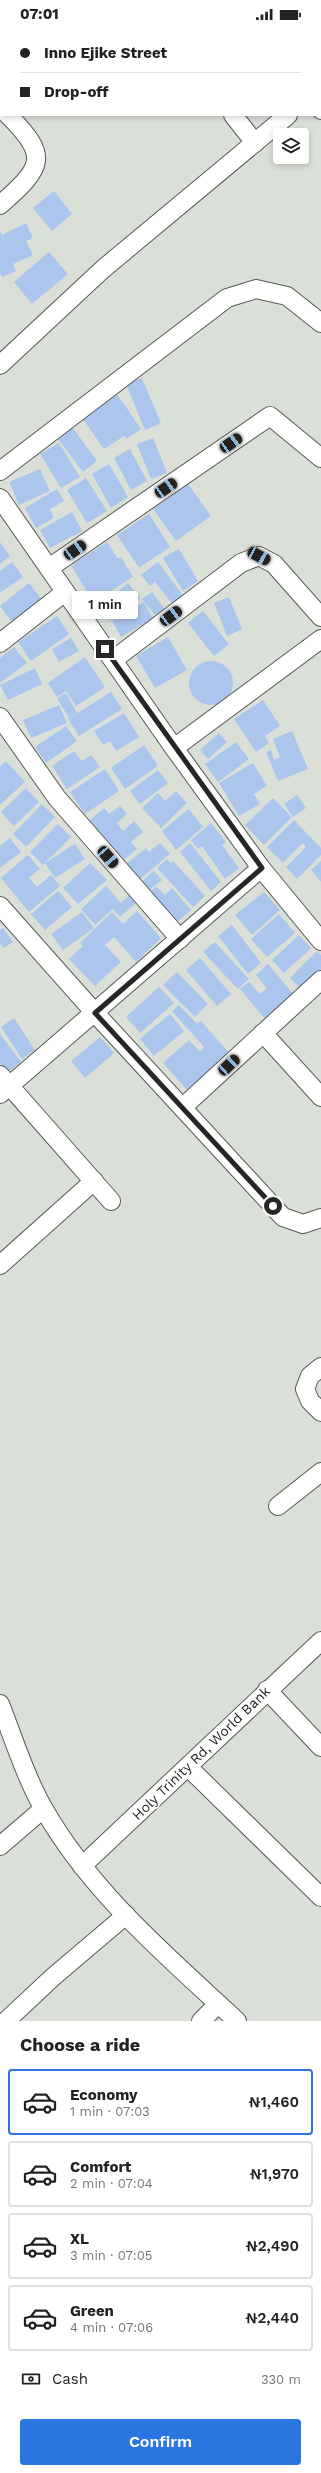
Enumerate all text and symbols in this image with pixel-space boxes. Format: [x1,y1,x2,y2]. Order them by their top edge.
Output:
text: 07:01 [20,5,59,23]
text: Inno Ejike Street [44,44,167,62]
text: Drop-off [44,83,109,101]
map controls [273,128,309,164]
button: layers [273,128,309,164]
car [218,431,244,455]
car [153,476,179,500]
car [62,538,88,562]
car [246,545,272,567]
callout: 1 min [72,591,138,619]
text: 1 min [88,597,122,612]
car [158,604,184,628]
route end [96,640,114,658]
car [96,844,120,870]
car [216,1052,242,1078]
route start [264,1197,282,1215]
street label: Holy Trinity Rd, World Bank [129,1683,273,1823]
text: Choose a ride [20,2034,140,2055]
icon: car [22,2084,58,2120]
text: Economy [70,2086,137,2104]
text: ₦1,460 [248,2093,299,2111]
text: 1 min · 07:03 [70,2104,150,2119]
icon: car [22,2156,58,2192]
text: Comfort [70,2158,131,2176]
text: ₦1,970 [250,2165,299,2183]
text: 2 min · 07:04 [70,2176,153,2191]
icon: car [22,2228,58,2264]
text: XL [70,2230,89,2248]
text: ₦2,490 [246,2237,299,2255]
text: 3 min · 07:05 [70,2248,152,2263]
icon: car [22,2300,58,2336]
text: Green [70,2302,114,2320]
text: ₦2,440 [246,2309,299,2327]
text: 4 min · 07:06 [70,2320,153,2335]
icon: cash [20,2368,42,2390]
text: Cash [52,2370,88,2388]
text: 330 m [261,2372,301,2387]
button: Confirm [20,2419,301,2465]

